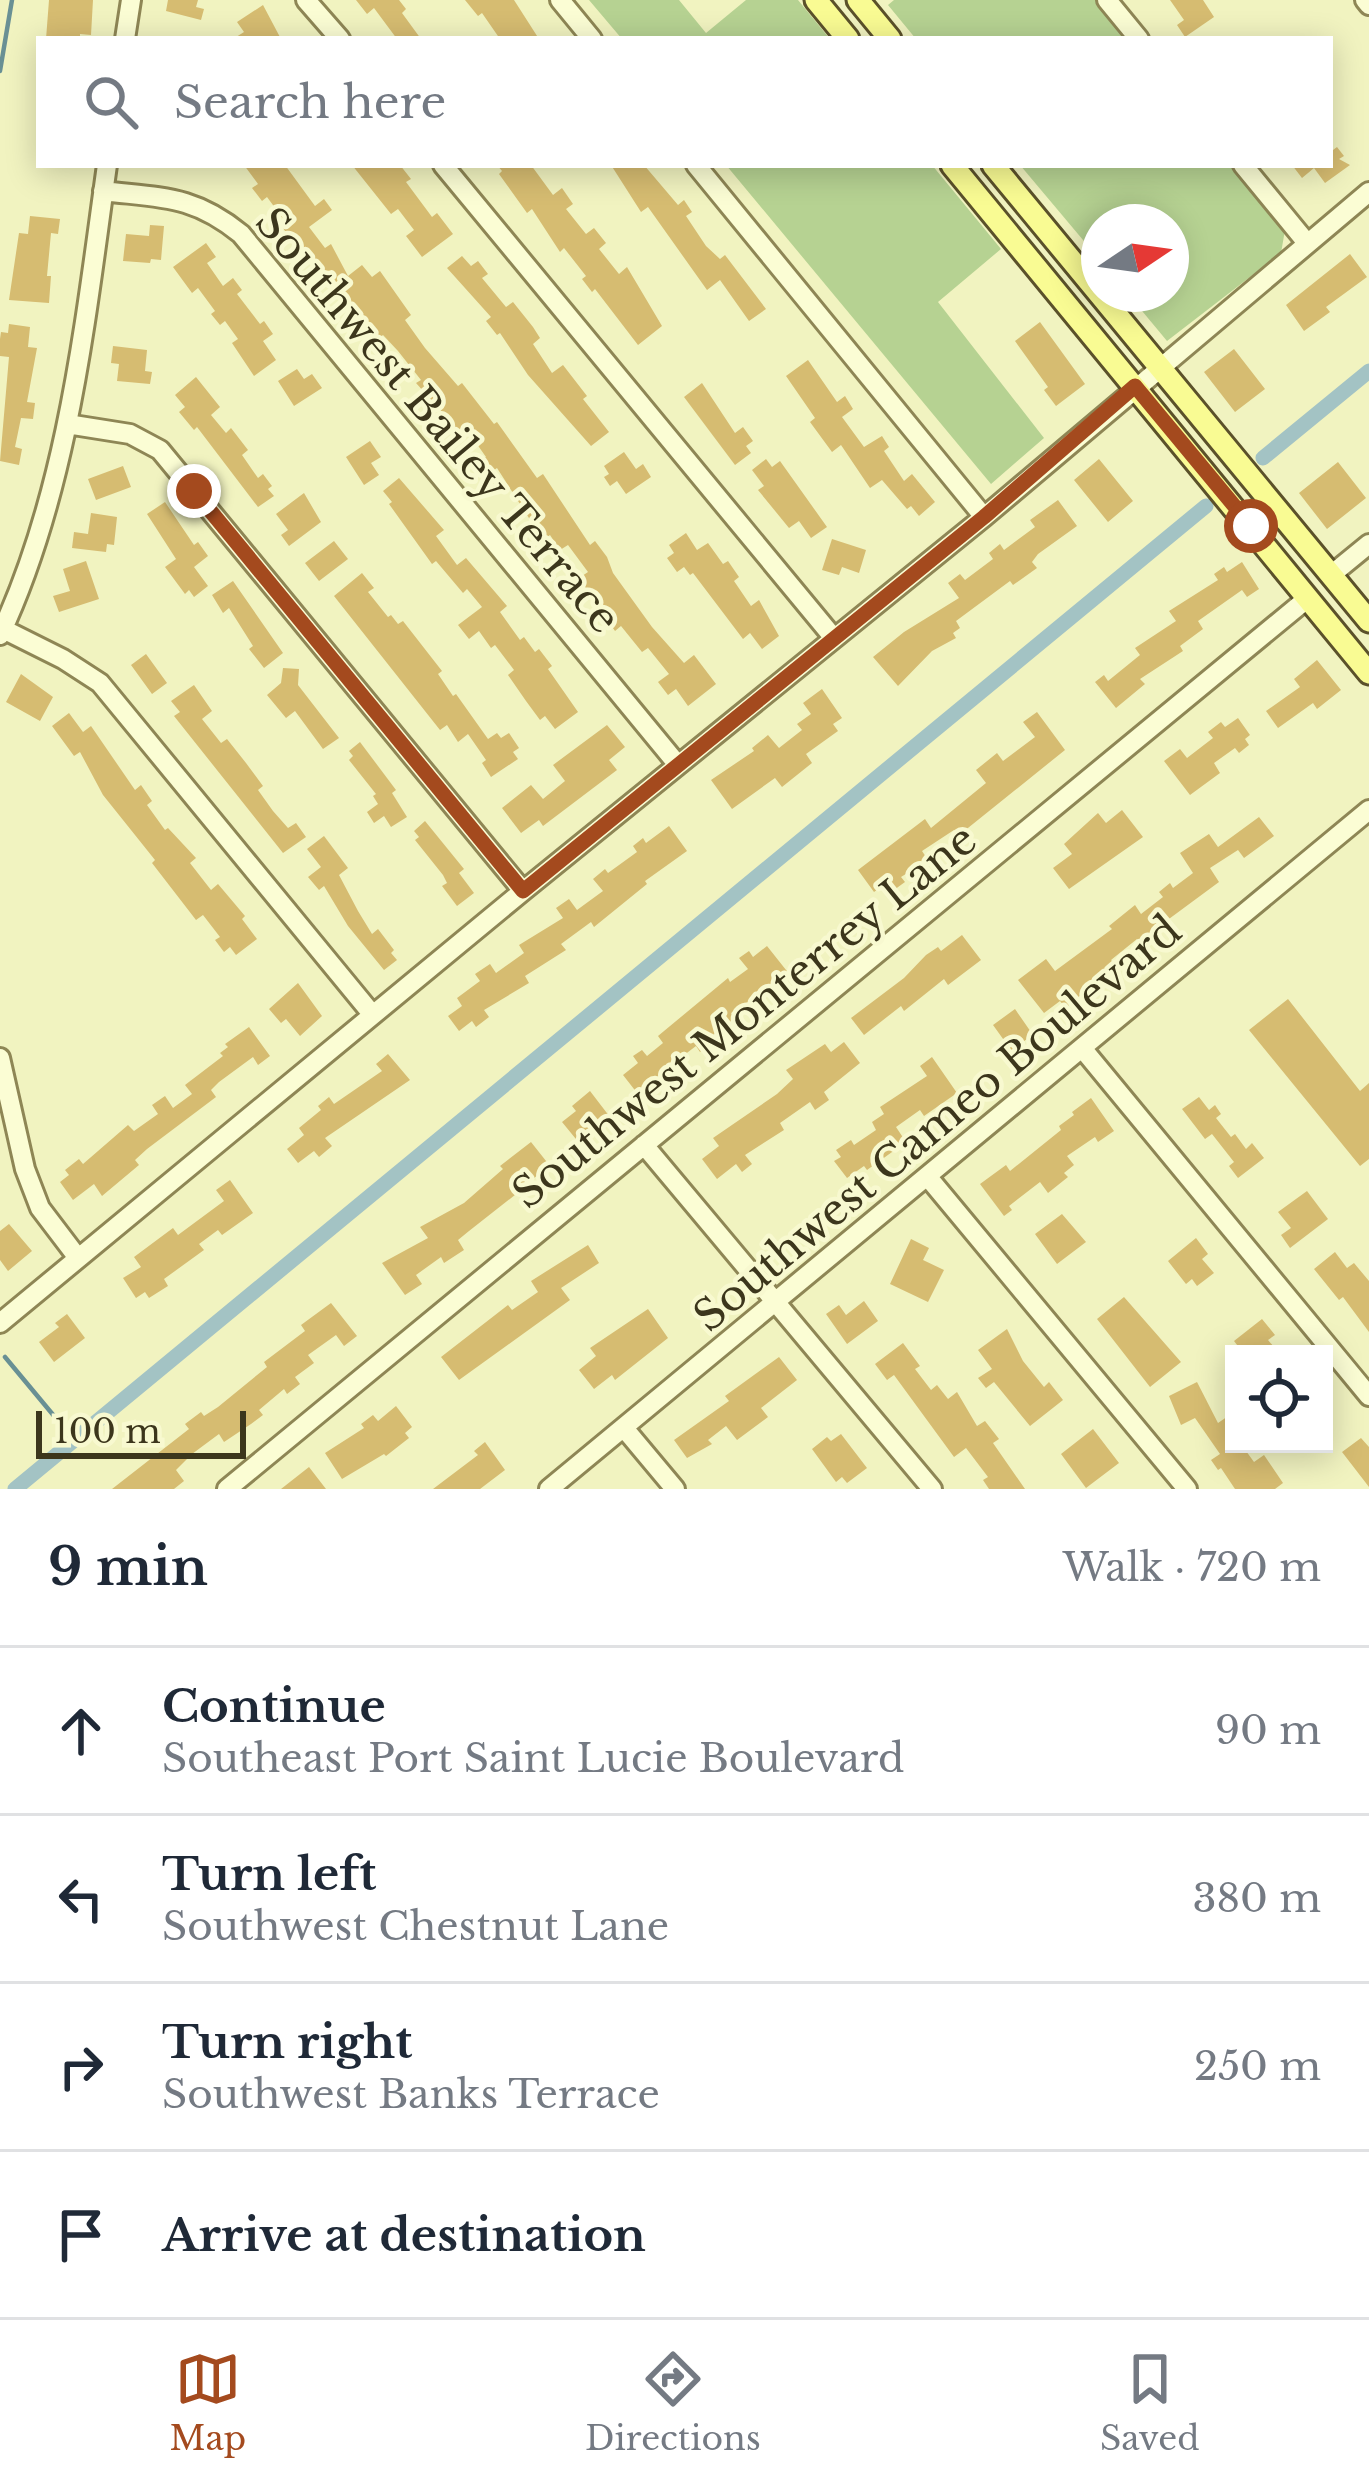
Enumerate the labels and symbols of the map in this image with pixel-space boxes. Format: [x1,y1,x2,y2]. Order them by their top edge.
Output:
street label: Southwest Bailey Terrace [245,197,631,643]
north arrow [1081,204,1189,312]
route end [167,464,221,518]
route start [1224,499,1278,553]
street label: Southwest Monterrey Lane [502,813,986,1219]
street label: Southwest Cameo Boulevard [683,904,1191,1342]
scale bar [36,1405,246,1458]

